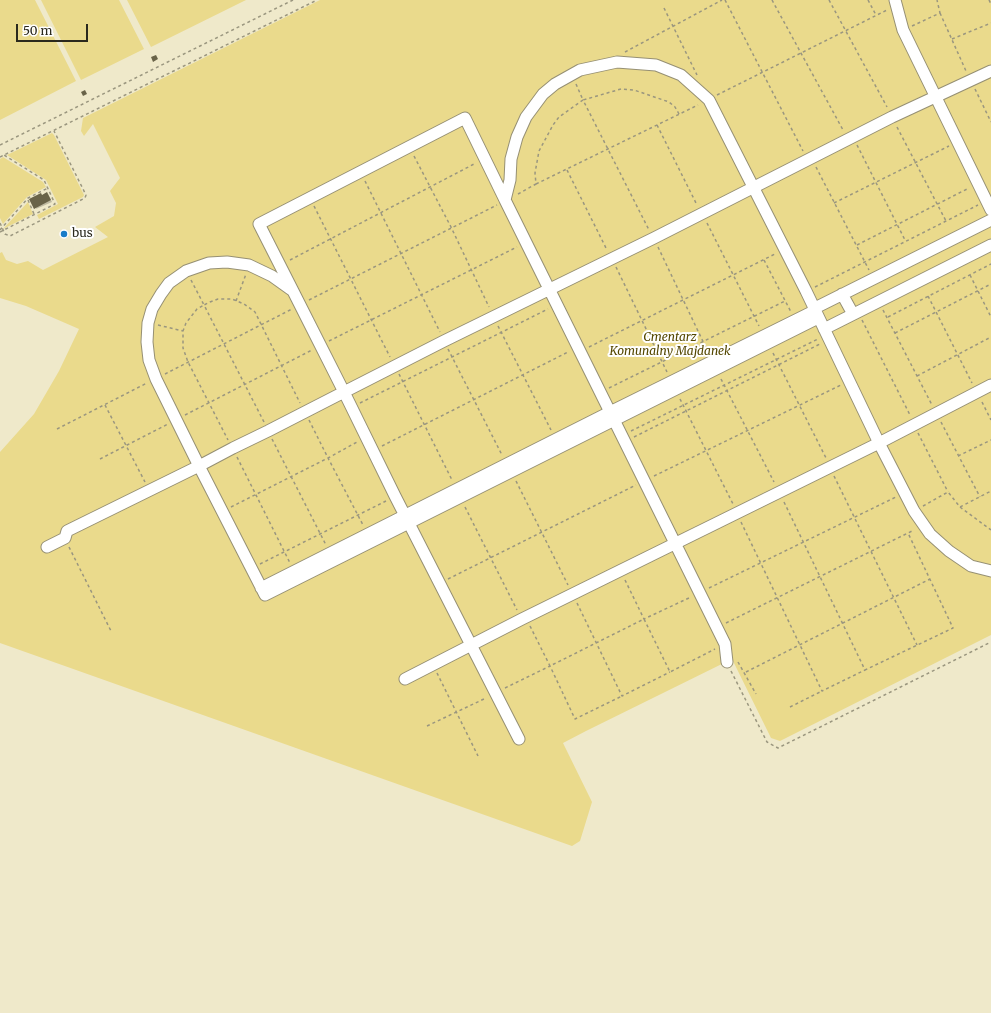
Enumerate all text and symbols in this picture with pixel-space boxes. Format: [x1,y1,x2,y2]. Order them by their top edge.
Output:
scale bar [18,16,90,42]
text: 50 m [23,23,52,38]
place label: bus [72,227,93,241]
marker: bus [59,229,69,239]
park label: Cmentarz Komunalny Majdanek [610,331,730,359]

